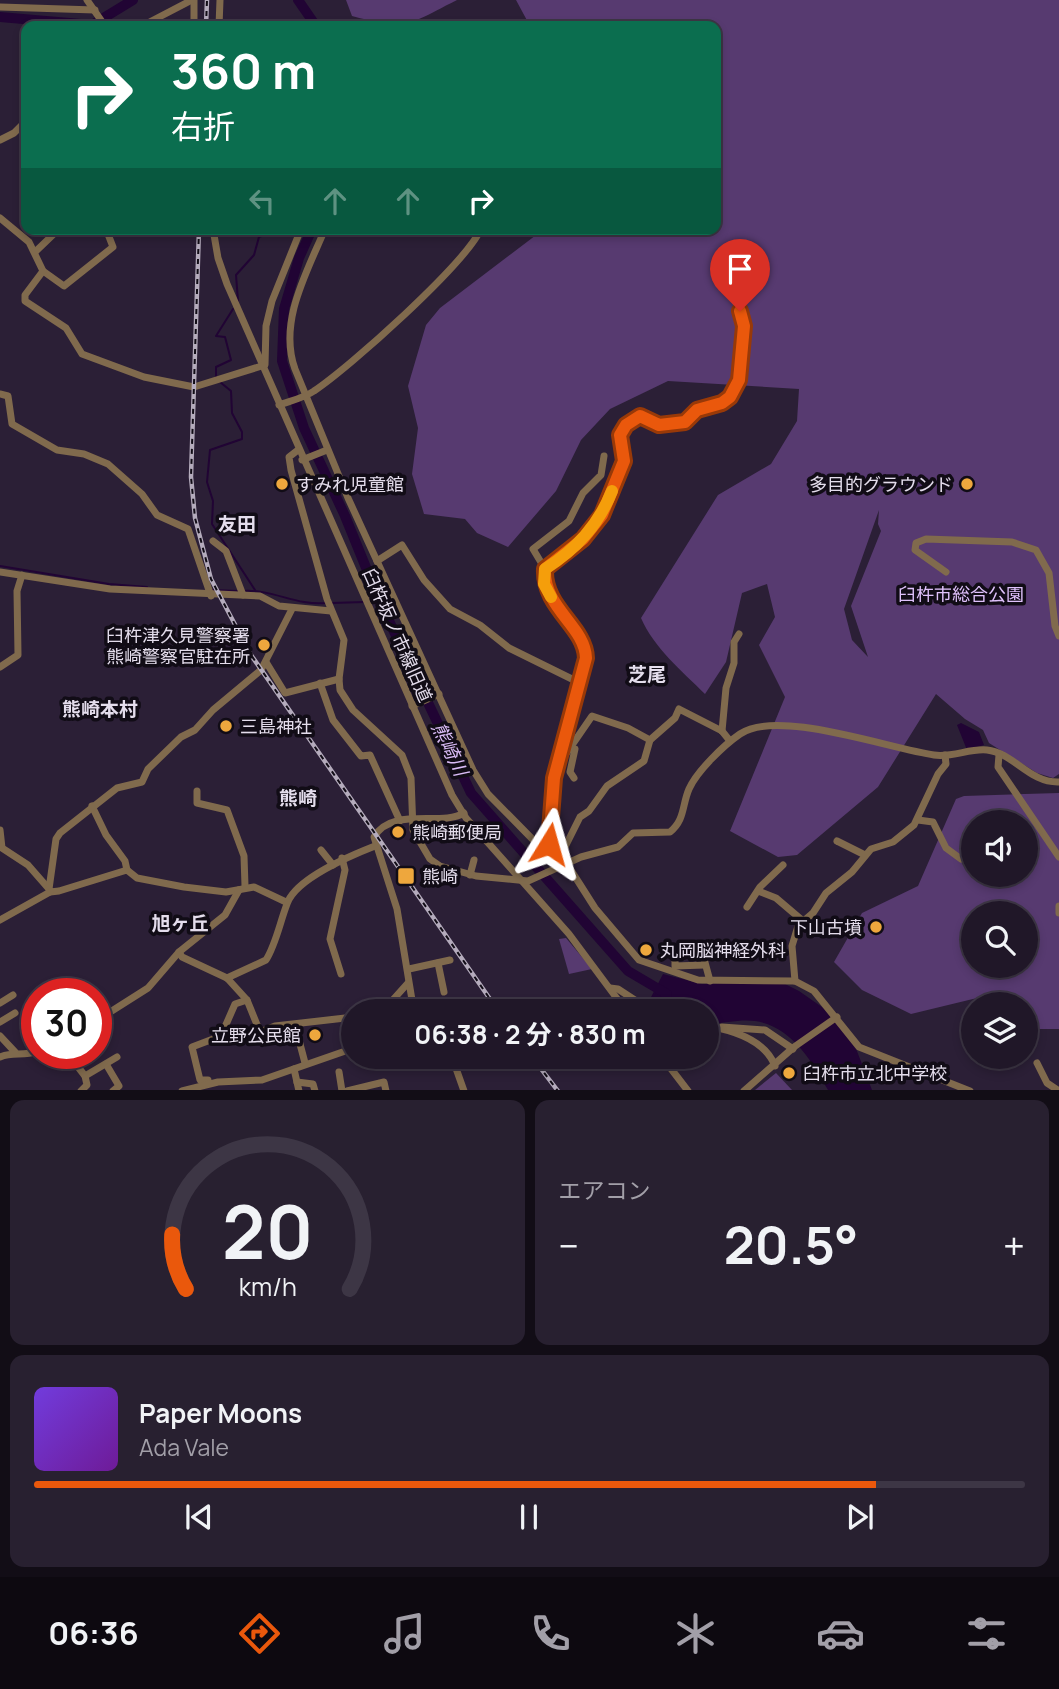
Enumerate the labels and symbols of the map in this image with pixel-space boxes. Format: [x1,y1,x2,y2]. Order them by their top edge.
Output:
pin [710,239,770,311]
place label: すみれ児童館 [296,472,404,496]
place label: 多目的グラウンド [809,472,953,496]
marker: すみれ児童館 [274,476,290,492]
marker: 多目的グラウンド [959,476,975,492]
district label: 友田 [218,511,256,537]
street label: 臼杵坂ノ市線旧道 [358,564,438,706]
park label: 臼杵市総合公園 [898,582,1024,606]
place label: 臼杵津久見警察署 熊崎警察官駐在所 [106,623,250,668]
marker: 臼杵津久見警察署 熊崎警察官駐在所 [256,637,272,653]
district label: 芝尾 [628,661,666,687]
district label: 熊崎本村 [62,696,138,722]
place label: 三島神社 [240,714,312,738]
marker: 三島神社 [218,718,234,734]
water label: 熊崎川 [426,718,475,782]
district label: 熊崎 [279,785,317,811]
position arrow [512,807,586,881]
place label: 熊崎郵便局 [412,820,502,844]
marker: 熊崎郵便局 [390,824,406,840]
place label: 熊崎 [422,864,458,888]
marker: 熊崎 [396,866,416,886]
district label: 旭ヶ丘 [151,910,209,936]
place label: 下山古墳 [790,915,862,939]
marker: 下山古墳 [868,919,884,935]
place label: 丸岡脳神経外科 [660,938,786,962]
marker: 丸岡脳神経外科 [638,942,654,958]
speed limit sign: 30 [21,978,112,1069]
place label: 立野公民館 [211,1023,301,1047]
marker: 立野公民館 [307,1027,323,1043]
place label: 臼杵市立北中学校 [803,1061,947,1085]
marker: 臼杵市立北中学校 [781,1065,797,1081]

